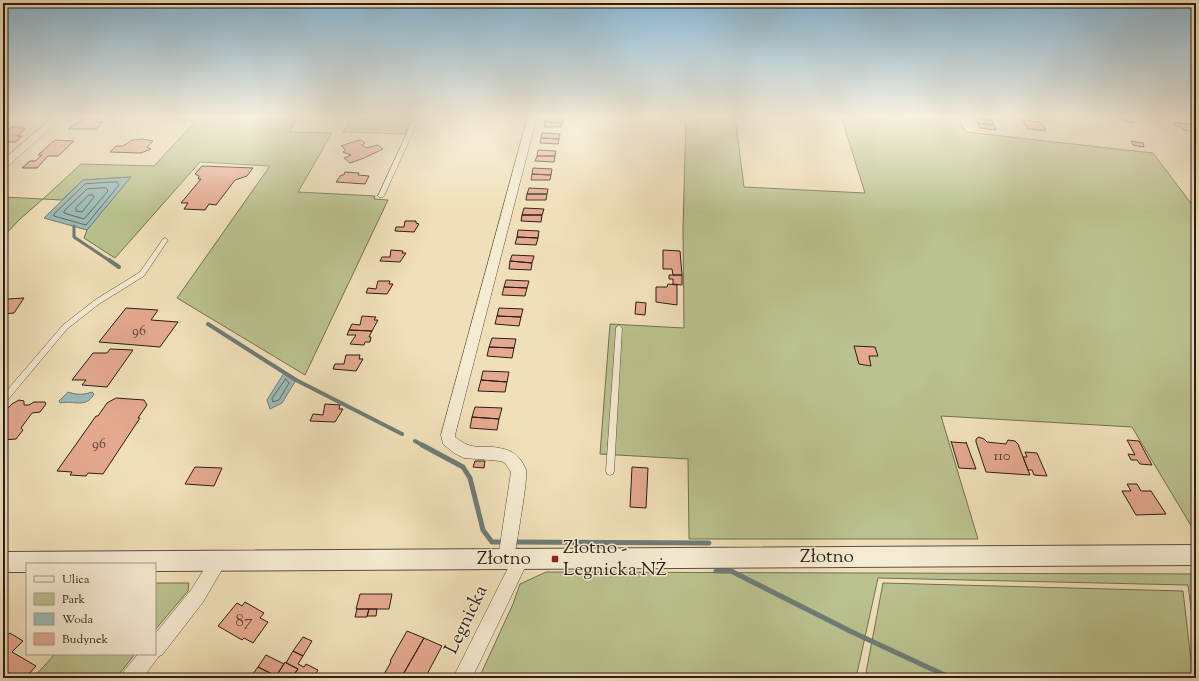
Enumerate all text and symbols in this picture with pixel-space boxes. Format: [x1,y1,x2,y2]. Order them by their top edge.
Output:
house number: 96 [132,322,146,342]
house number: 96 [92,435,106,455]
house number: 110 [994,447,1010,467]
place label: Złotno - Legnicka NŻ [563,535,667,584]
street label: Złotno [800,544,854,571]
street label: Złotno [477,546,531,573]
marker: Złotno - Legnicka NŻ [550,554,560,564]
legend [26,563,156,655]
text: Ulica [62,571,90,589]
street label: Legnicka [439,581,495,659]
text: Park [62,591,85,609]
house number: 87 [235,610,253,634]
text: Woda [62,611,94,629]
text: Budynek [62,631,109,649]

